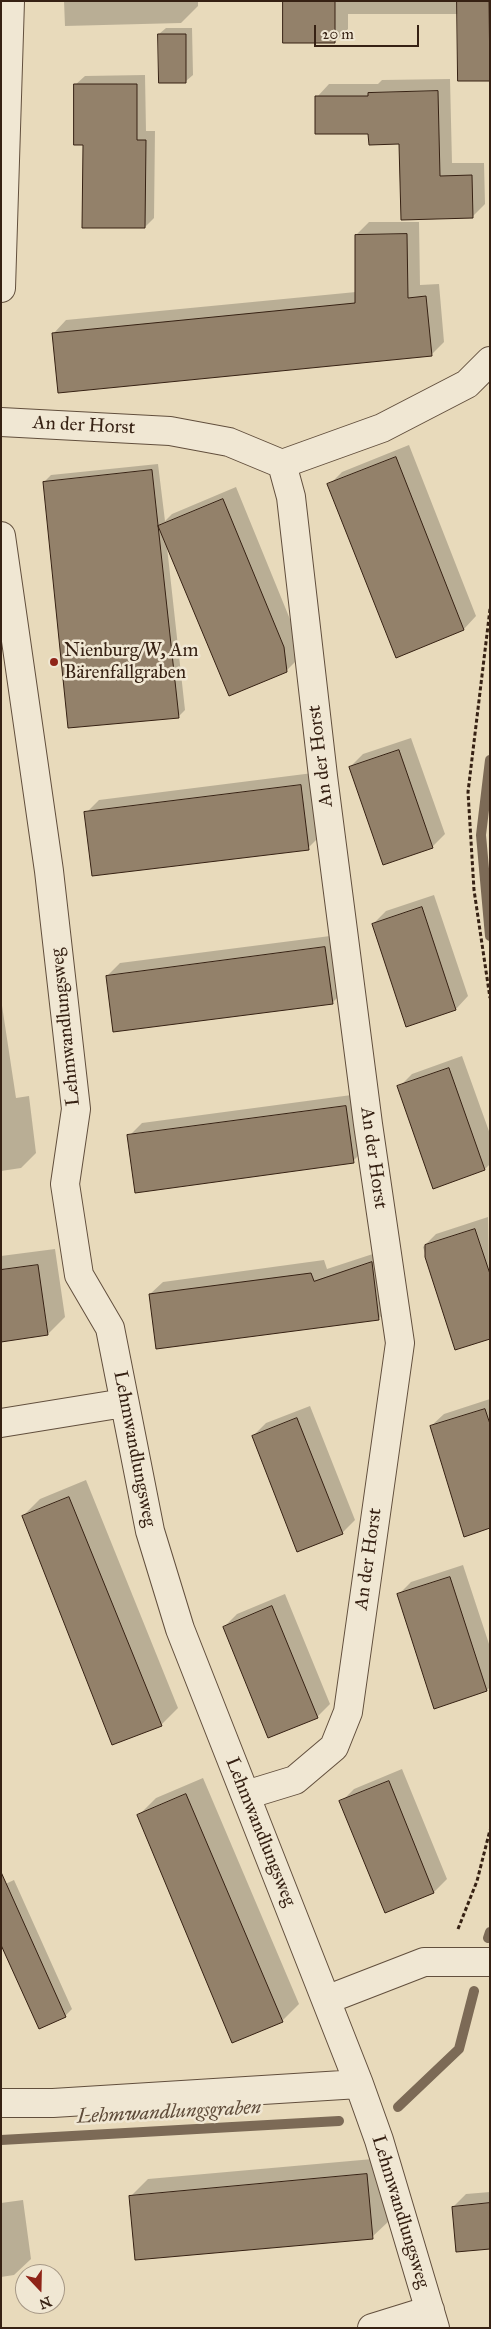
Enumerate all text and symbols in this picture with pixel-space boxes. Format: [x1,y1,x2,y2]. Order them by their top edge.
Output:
scale bar [316,15,421,47]
text: 20 m [322,25,354,43]
street label: An der Horst [32,412,136,440]
place label: Nienburg/W, Am Bärenfallgraben [64,640,199,684]
marker: Nienburg/W, Am Bärenfallgraben [48,656,60,668]
street label: An der Horst [303,704,339,808]
street label: Lehmwandlungsweg [46,947,86,1107]
street label: An der Horst [355,1106,391,1210]
street label: Lehmwandlungsweg [108,1369,160,1529]
street label: An der Horst [351,1507,387,1611]
street label: Lehmwandlungsweg [220,1754,300,1910]
water label: Lehmwandlungsgraben [76,2096,262,2130]
street label: Lehmwandlungsweg [366,2133,434,2291]
north arrow [15,2264,65,2314]
text: N [37,2292,54,2313]

